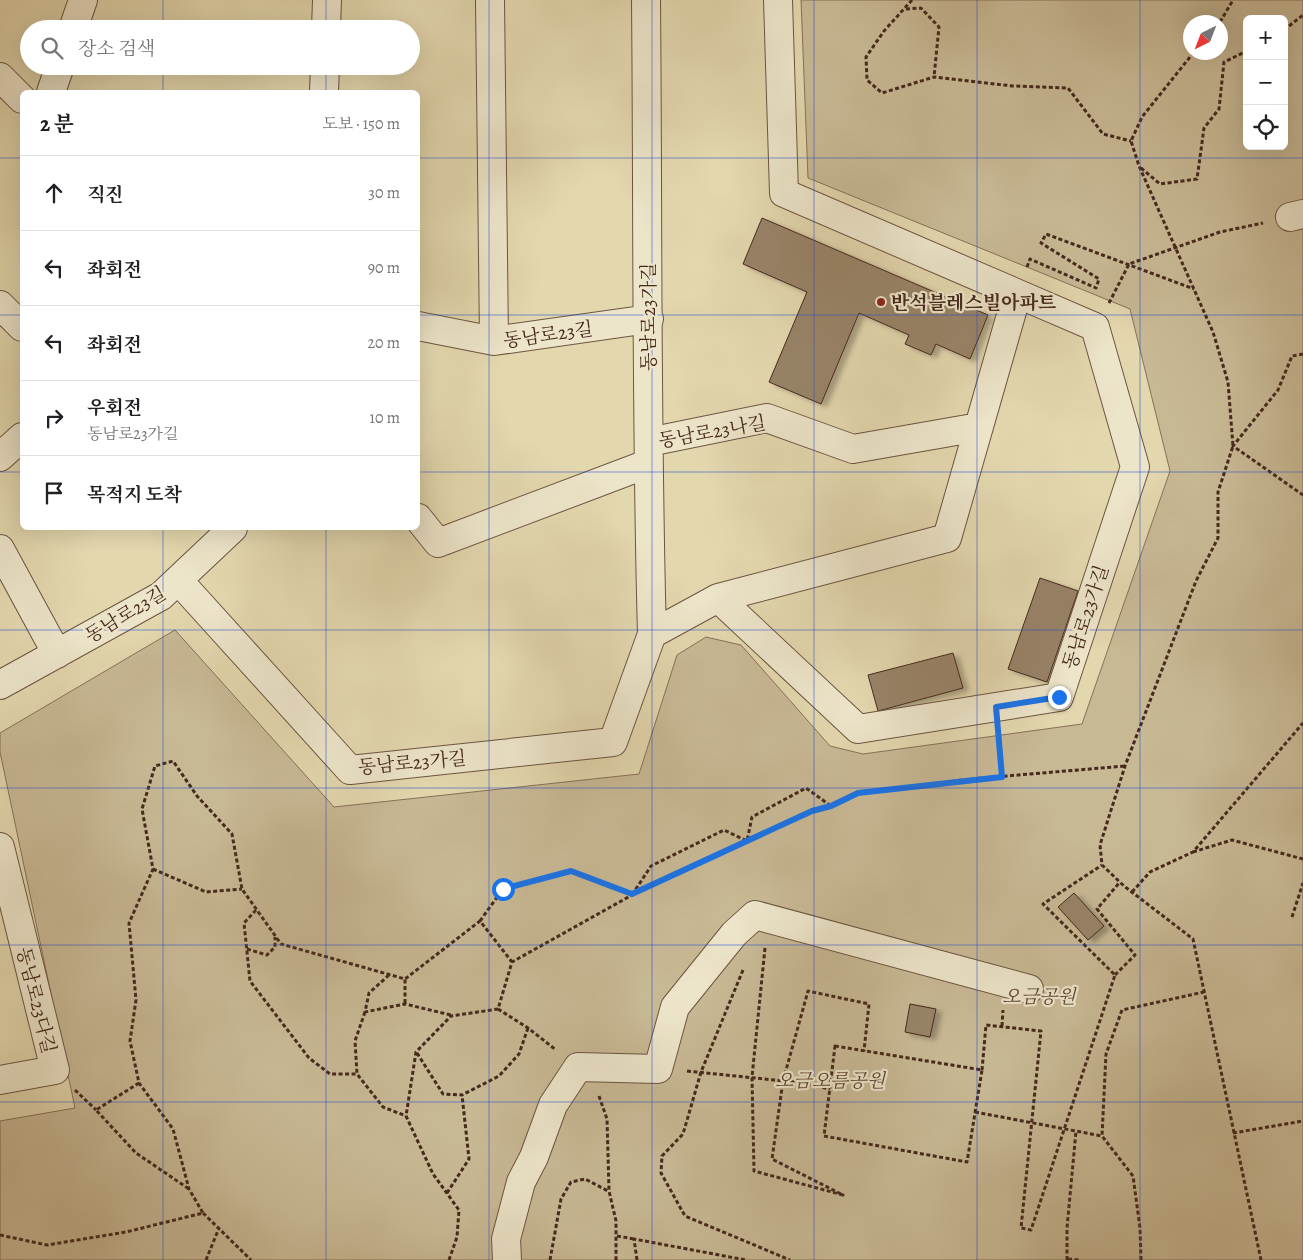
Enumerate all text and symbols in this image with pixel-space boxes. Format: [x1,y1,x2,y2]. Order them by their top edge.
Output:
north arrow [1183,15,1228,60]
map controls [1243,15,1288,150]
button: + [1243,15,1288,60]
search box [20,20,420,75]
icon: search [38,34,66,62]
text: 장소 검색 [78,36,155,62]
button: − [1243,60,1288,105]
button: locate [1243,105,1288,150]
text: 2 분 [40,110,74,138]
text: 도보 · 150 m [322,113,400,135]
icon: ahead [40,179,68,207]
text: 직진 [87,182,124,208]
text: 30 m [368,182,400,204]
icon: left [40,254,68,282]
text: 좌회전 [87,257,142,283]
text: 90 m [368,257,400,279]
street label: 동남로23가길 [636,263,662,371]
place label: 반석블레스빌아파트 [891,290,1057,316]
marker: 반석블레스빌아파트 [875,296,887,308]
street label: 동남로23길 [502,316,595,354]
icon: left [40,329,68,357]
text: 좌회전 [87,332,142,358]
text: 20 m [367,332,400,354]
text: 우회전 [87,395,142,421]
icon: right [40,404,68,432]
text: 10 m [370,407,400,429]
street label: 동남로23나길 [656,410,768,454]
text: 동남로23가길 [87,423,179,445]
icon: arrive [40,479,68,507]
text: 목적지 도착 [87,482,182,508]
street label: 동남로23가길 [1057,562,1115,673]
street label: 동남로23길 [80,580,171,649]
route end [1048,686,1071,709]
street label: 동남로23가길 [357,745,467,781]
route start [492,878,515,901]
street label: 동남로23다길 [10,944,62,1056]
park label: 오금공원 [1002,984,1077,1010]
park label: 오금오름공원 [775,1068,887,1094]

